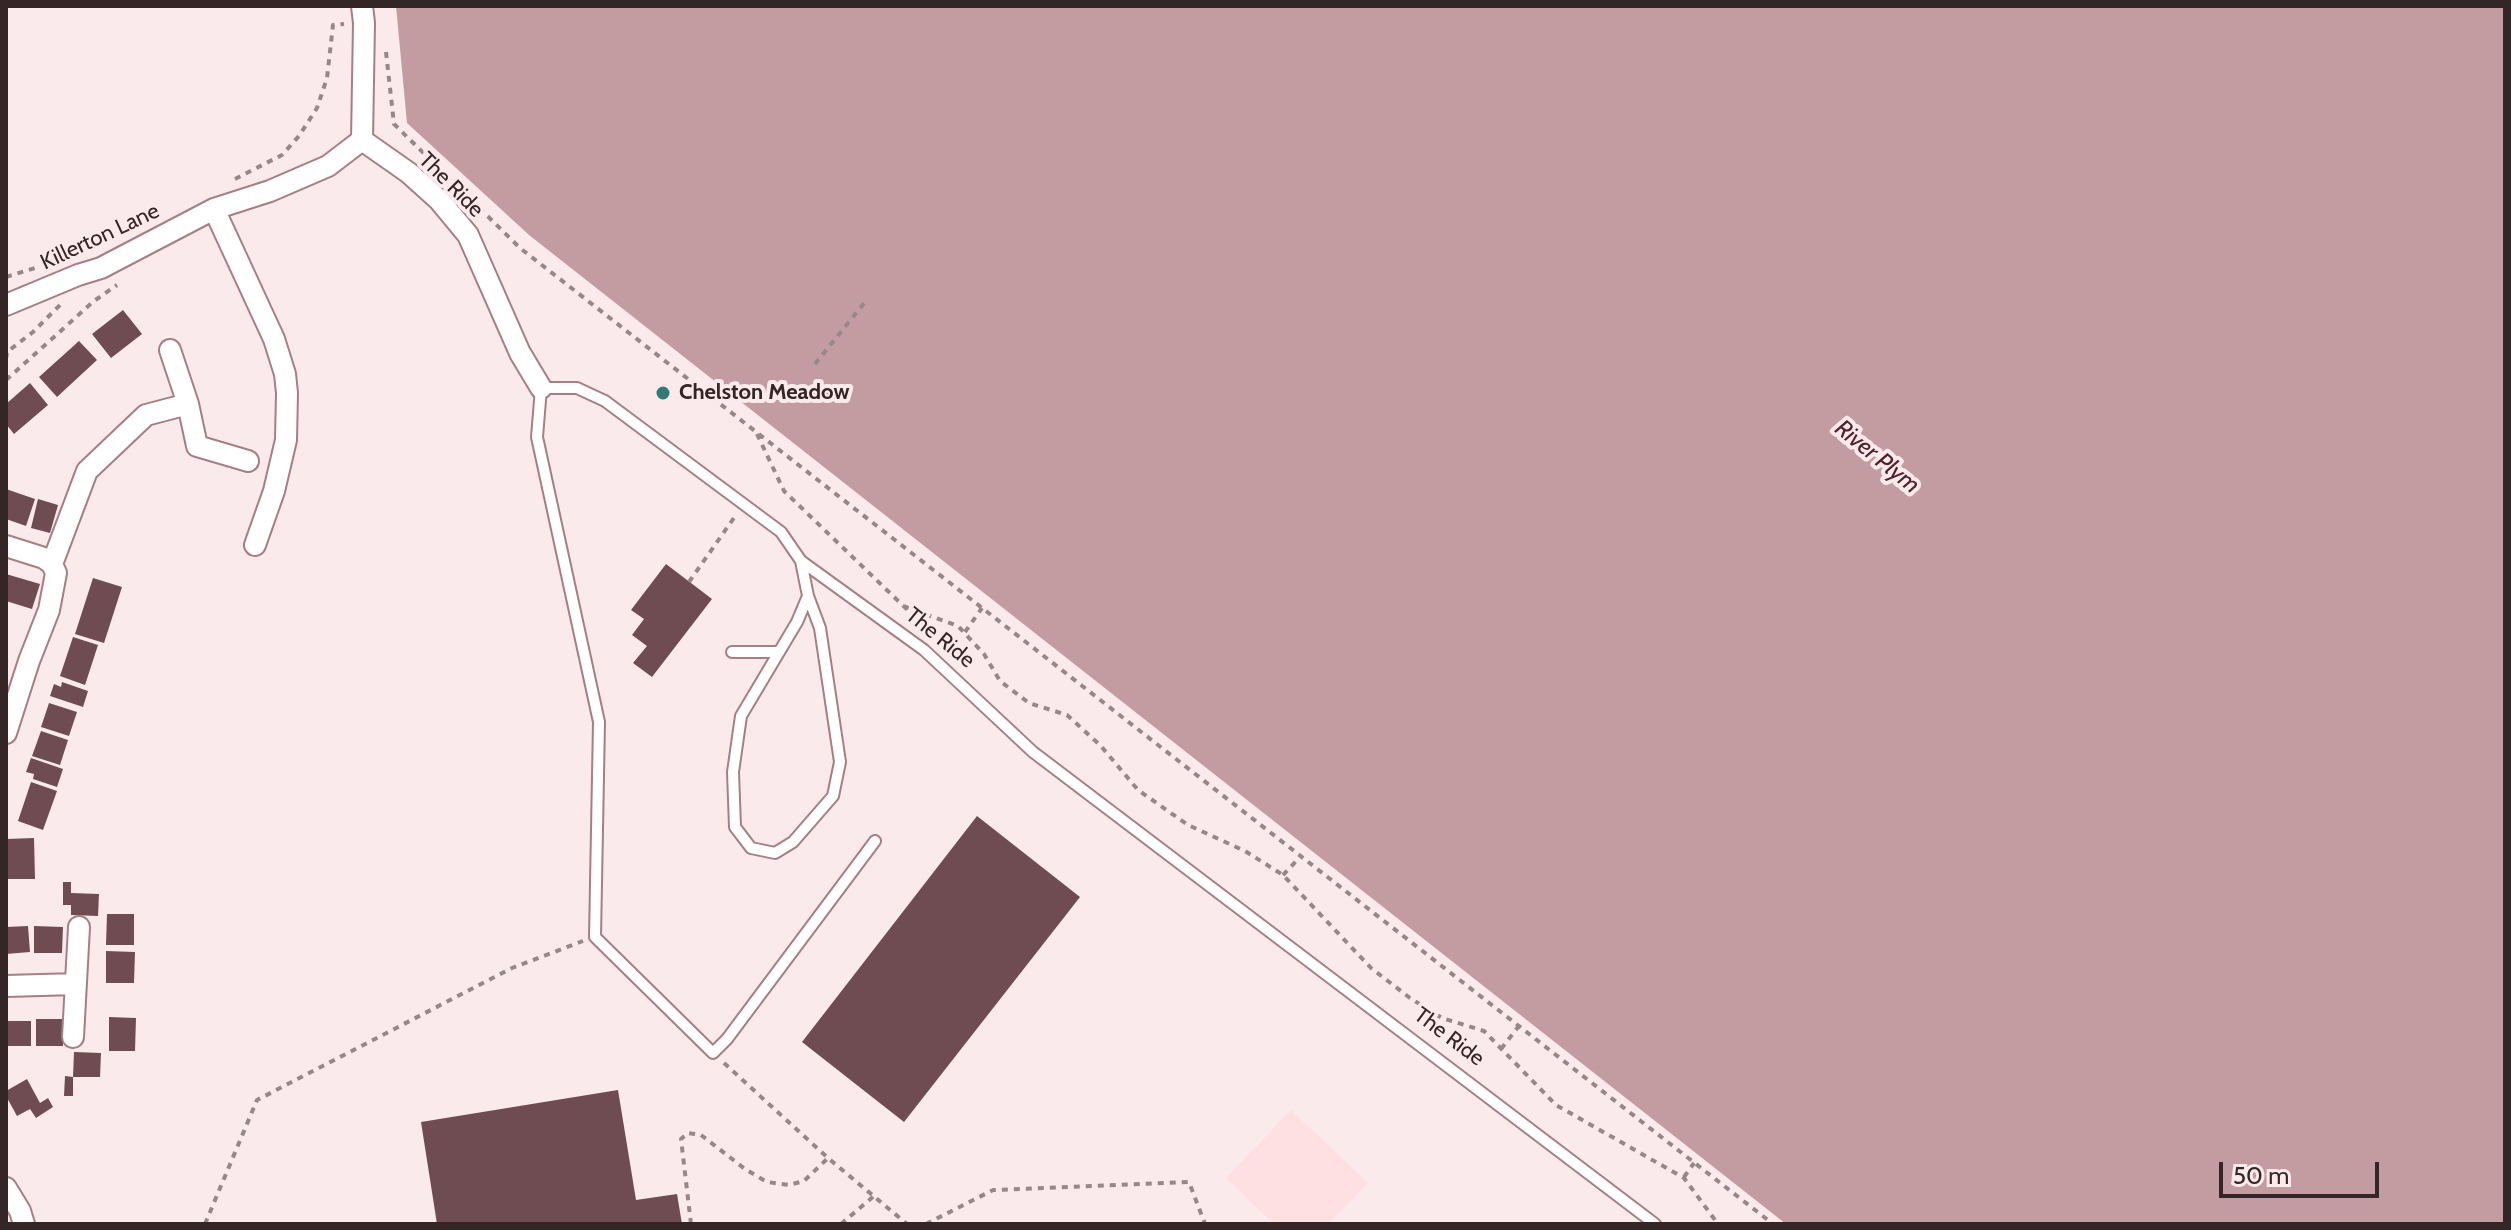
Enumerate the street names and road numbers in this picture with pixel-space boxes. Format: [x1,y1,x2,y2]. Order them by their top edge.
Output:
street label: The Ride [413,147,489,223]
street label: Killerton Lane [36,198,164,276]
street label: The Ride [900,602,980,674]
street label: The Ride [1409,1002,1489,1072]

